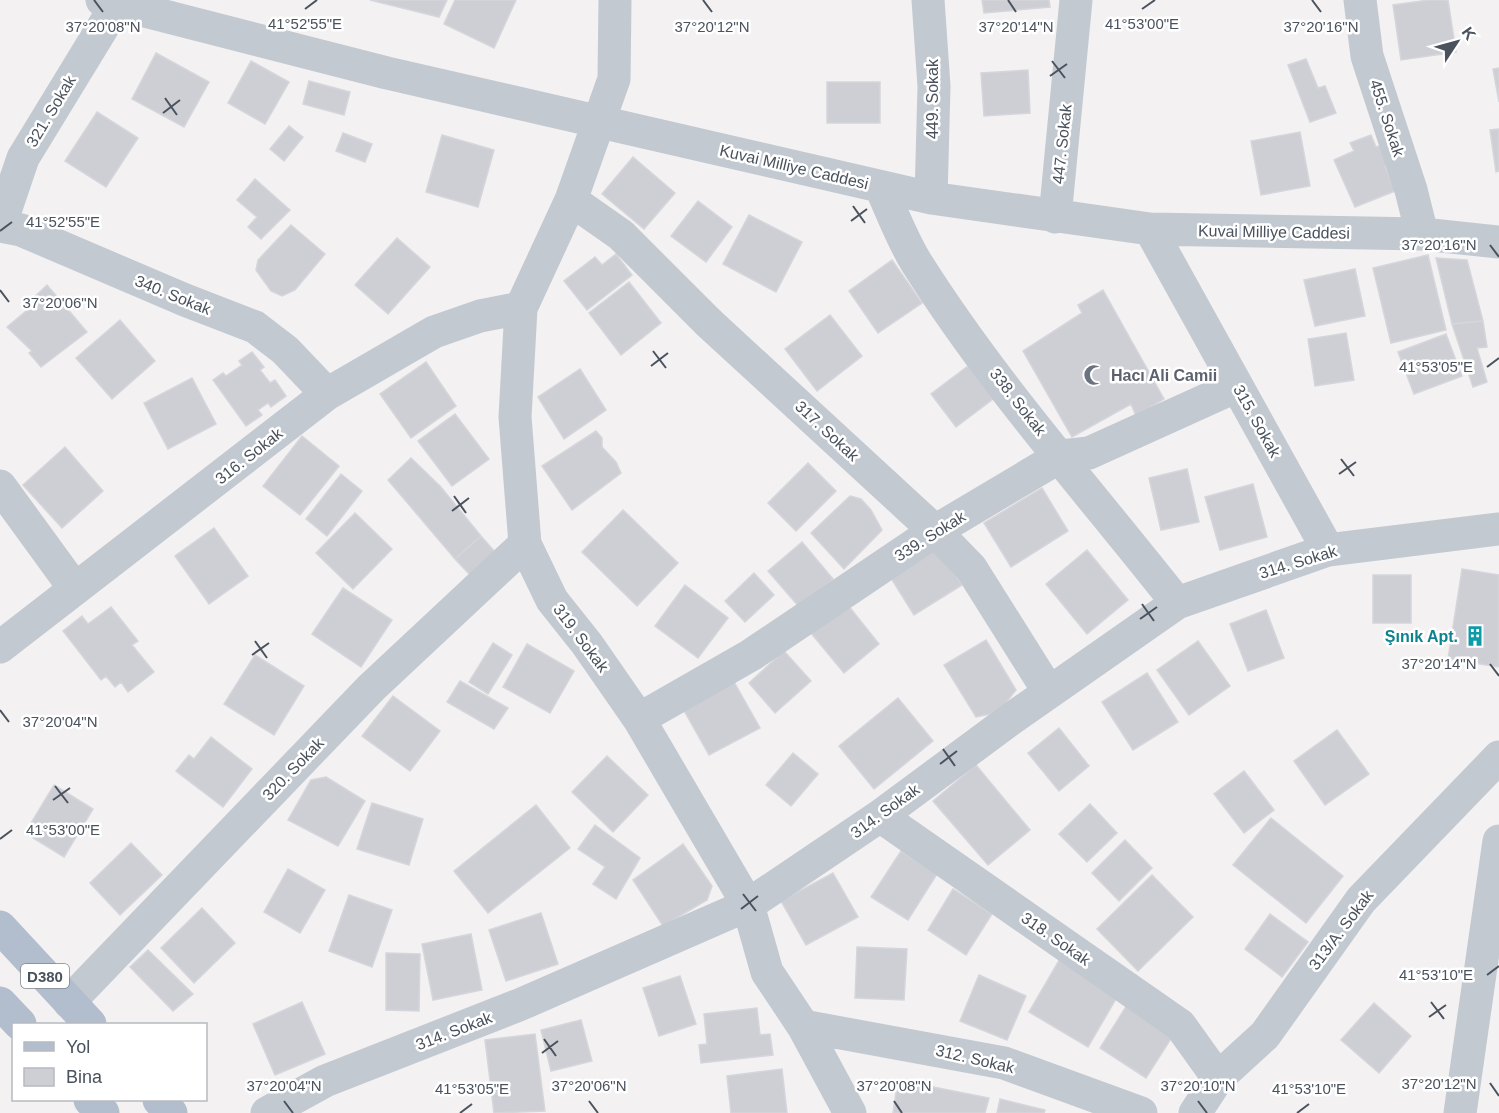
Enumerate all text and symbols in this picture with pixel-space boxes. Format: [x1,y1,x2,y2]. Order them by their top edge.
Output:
north arrow [1427,12,1487,72]
text: 41°52'55"E [268,15,342,32]
text: 41°53'00"E [1105,15,1179,32]
text: 37°20'08"N [65,18,141,35]
text: 37°20'12"N [674,18,750,35]
text: 37°20'14"N [978,18,1054,35]
text: 37°20'16"N [1283,18,1359,35]
text: K [1458,24,1479,44]
street label: 449. Sokak [924,58,941,139]
street label: 321. Sokak [23,71,79,150]
street label: 455. Sokak [1367,77,1408,160]
street label: 447. Sokak [1049,102,1075,185]
street label: Kuvai Milliye Caddesi [718,142,870,192]
text: 41°52'55"E [26,213,100,230]
street label: Kuvai Milliye Caddesi [1198,222,1350,242]
text: 37°20'16"N [1401,236,1477,253]
street label: 340. Sokak [133,272,214,318]
text: 37°20'06"N [22,294,98,311]
text: 41°53'05"E [1399,358,1473,375]
mosque icon: Hacı Ali Camii [1082,363,1106,387]
street label: 338. Sokak [987,365,1050,440]
place label: Hacı Ali Camii [1111,367,1217,384]
street label: 315. Sokak [1230,382,1284,461]
street label: 317. Sokak [792,397,863,465]
street label: 316. Sokak [212,424,287,487]
street label: 339. Sokak [892,507,969,564]
street label: 314. Sokak [1257,542,1340,582]
street label: 319. Sokak [550,601,612,676]
building icon: Şınık Apt. [1463,624,1487,648]
place label: Şınık Apt. [1385,628,1458,645]
text: 37°20'14"N [1401,655,1477,672]
text: 37°20'04"N [22,713,98,730]
street label: 320. Sokak [259,734,328,804]
street label: 314. Sokak [848,780,923,841]
text: 41°53'00"E [26,821,100,838]
street label: 313/A. Sokak [1306,886,1377,973]
street label: 318. Sokak [1018,909,1094,969]
road number: D380 [21,964,69,988]
text: 41°53'10"E [1399,966,1473,983]
street label: 314. Sokak [414,1008,495,1053]
legend [12,1023,207,1101]
text: Yol [66,1037,90,1057]
street label: 312. Sokak [934,1042,1017,1077]
text: Bina [66,1067,103,1087]
text: 37°20'12"N [1401,1075,1477,1092]
text: 37°20'04"N [246,1077,322,1094]
text: 37°20'06"N [551,1077,627,1094]
text: 37°20'08"N [856,1077,932,1094]
text: 37°20'10"N [1160,1077,1236,1094]
text: 41°53'05"E [435,1080,509,1097]
text: 41°53'10"E [1272,1080,1346,1097]

